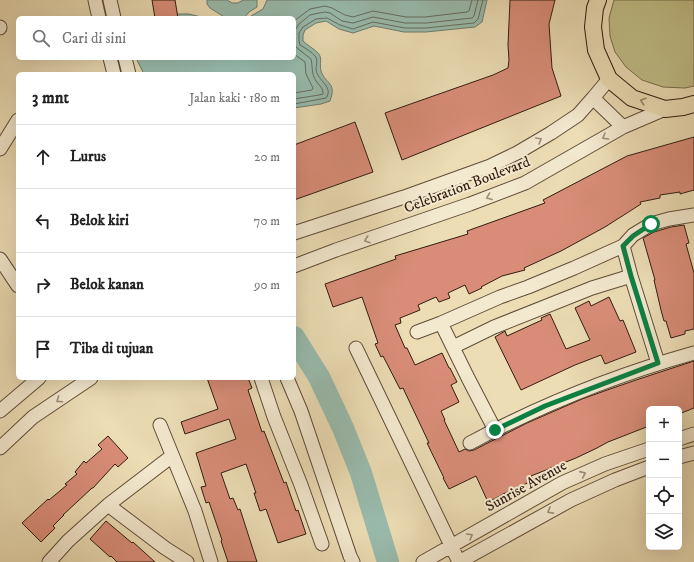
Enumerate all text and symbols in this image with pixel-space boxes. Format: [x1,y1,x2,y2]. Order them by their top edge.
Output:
search box [16,16,296,60]
icon: search [30,27,52,49]
text: Cari di sini [62,29,126,48]
text: 3 mnt [32,87,69,109]
text: Jalan kaki · 180 m [189,90,280,106]
one-way arrow [639,97,646,106]
one-way arrow [602,133,609,140]
one-way arrow [535,137,542,144]
icon: ahead [32,146,54,168]
text: Lurus [70,147,106,166]
text: 20 m [254,149,280,165]
street label: Celebration Boulevard [401,152,533,218]
one-way arrow [486,192,493,200]
icon: left [32,210,54,232]
text: Belok kiri [70,211,129,230]
text: 70 m [254,213,280,229]
route start [642,215,660,233]
one-way arrow [363,235,370,243]
icon: right [32,274,54,296]
text: Belok kanan [70,275,144,294]
text: 90 m [254,277,280,293]
icon: arrive [32,338,54,360]
text: Tiba di tujuan [70,339,153,358]
one-way arrow [56,395,63,402]
map controls [646,406,682,550]
button: + [646,406,682,442]
route end [486,421,504,439]
button: − [646,442,682,478]
street label: Sunrise Avenue [482,456,570,516]
one-way arrow [580,470,587,478]
button: locate [646,478,682,514]
one-way arrow [546,507,554,514]
button: layers [646,514,682,550]
one-way arrow [466,534,473,541]

